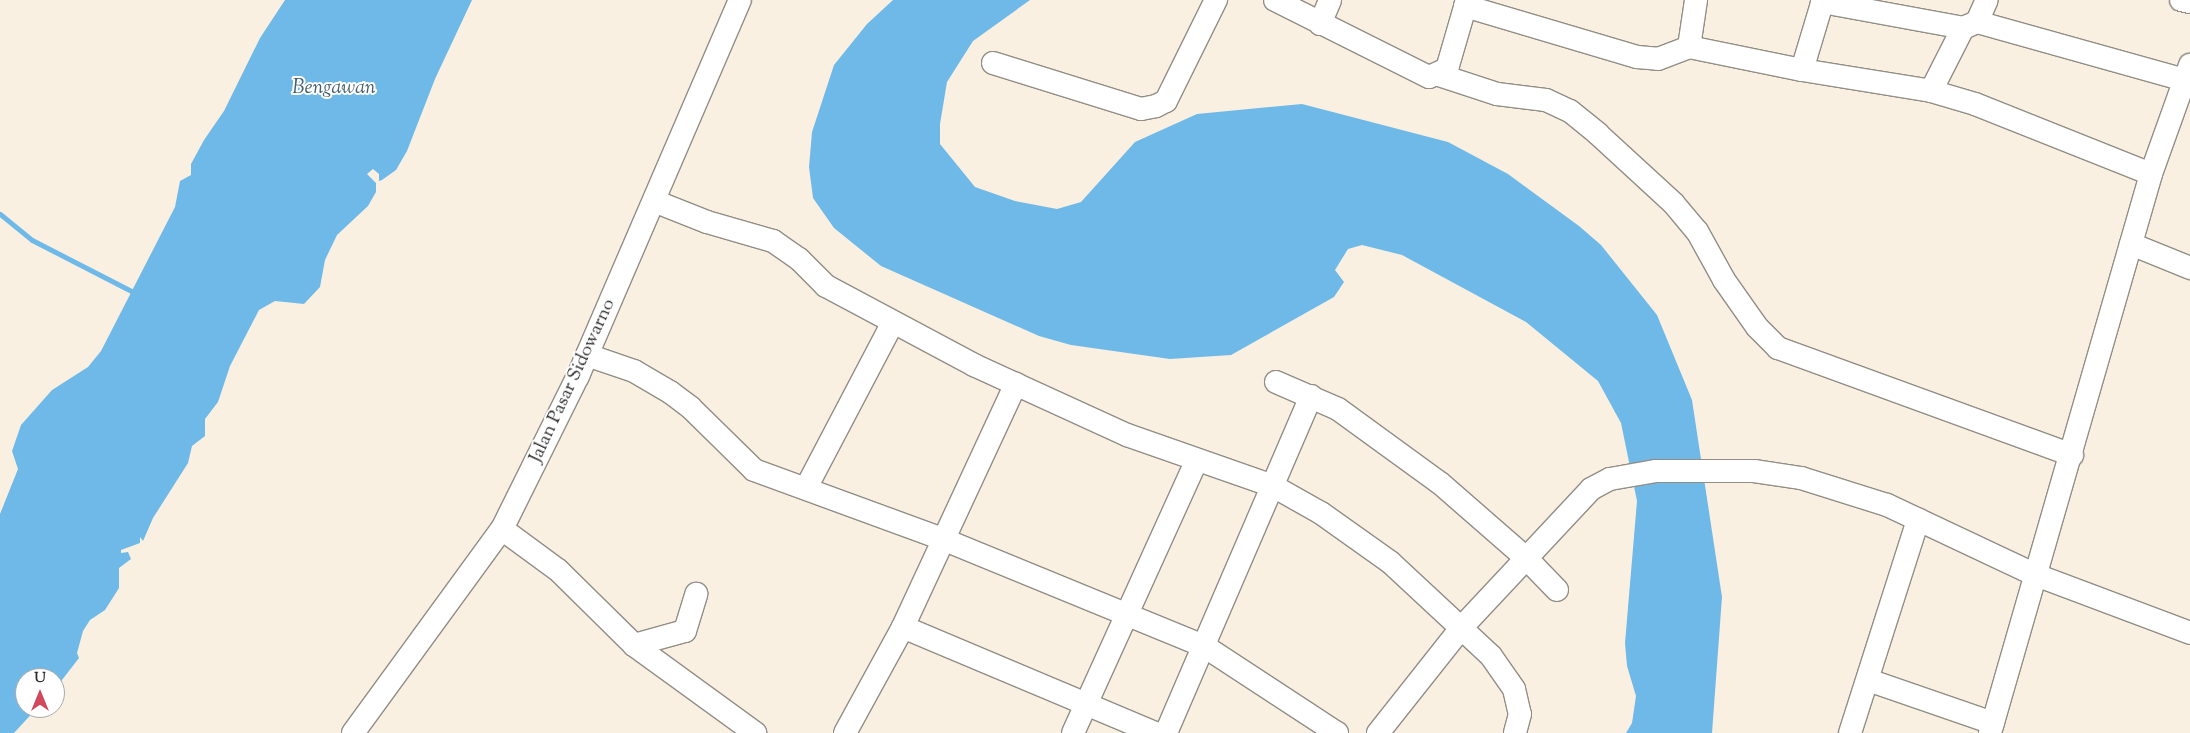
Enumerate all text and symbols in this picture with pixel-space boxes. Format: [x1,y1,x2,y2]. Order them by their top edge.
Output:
water label: Bengawan [292,76,376,100]
street label: Jalan Pasar Sidowarno [525,295,621,467]
north arrow [15,668,65,718]
text: U [34,669,46,689]

